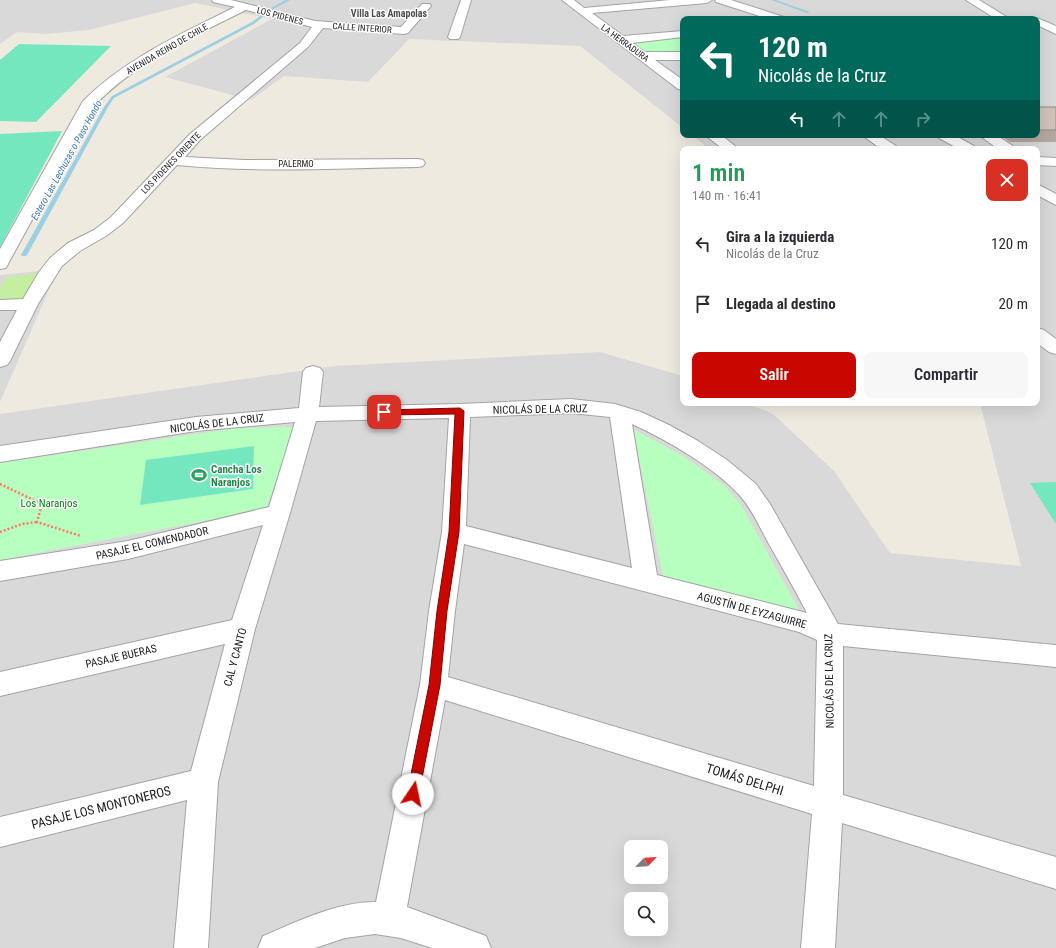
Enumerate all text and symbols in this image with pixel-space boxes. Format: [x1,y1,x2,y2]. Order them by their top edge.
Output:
street label: LOS PIDENES [256,5,305,27]
district label: Villa Las Amapolas [351,8,428,19]
street label: AVENIDA REINO DE CHILE [125,21,210,76]
street label: CALLE INTERIOR [332,21,392,35]
street label: LA HERRADURA [599,22,651,64]
text: 120 m [758,31,828,64]
icon: left [692,32,744,84]
text: Nicolás de la Cruz [758,65,886,86]
water label: Estero Las Lechuzas o Paso Hondo [29,98,104,222]
icon: left [786,108,808,130]
icon: ahead [828,108,850,130]
icon: ahead [870,108,892,130]
icon: right [912,108,934,130]
street label: LOS PIDENES ORIENTE [139,130,203,196]
street label: PALERMO [278,159,314,169]
text: 1 min [692,159,745,187]
button: close [986,159,1028,201]
text: 140 m · 16:41 [692,188,762,203]
text: Gira a la izquierda [726,228,834,246]
icon: left [692,233,714,255]
text: 120 m [991,235,1028,253]
text: Nicolás de la Cruz [726,246,819,261]
icon: arrive [692,293,714,315]
text: Llegada al destino [726,295,836,313]
text: 20 m [998,295,1028,313]
button: Salir [692,352,856,398]
button: Compartir [864,352,1028,398]
pin [367,395,401,429]
icon: arrive [373,401,395,423]
street label: NICOLÁS DE LA CRUZ [493,402,588,417]
street label: NICOLÁS DE LA CRUZ [169,411,265,436]
place label: Cancha Los Naranjos [211,463,262,489]
sports icon: Cancha Los Naranjos [190,466,208,484]
park label: Los Naranjos [20,497,78,510]
street label: PASAJE EL COMENDADOR [95,524,210,563]
street label: AGUSTÍN DE EYZAGUIRRE [696,590,808,631]
street label: CAL Y CANTO [221,626,250,688]
street label: NICOLÁS DE LA CRUZ [822,633,837,728]
street label: PASAJE BUERAS [84,642,158,671]
street label: TOMÁS DELPHI [704,761,785,798]
position arrow [392,773,434,815]
street label: PASAJE LOS MONTONEROS [30,783,173,832]
north arrow [624,840,668,884]
map controls [624,840,668,936]
button: search [624,892,668,936]

